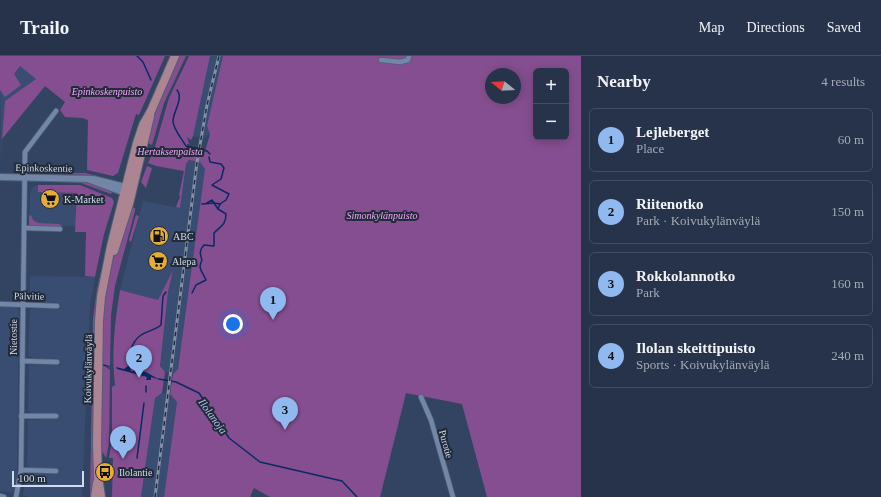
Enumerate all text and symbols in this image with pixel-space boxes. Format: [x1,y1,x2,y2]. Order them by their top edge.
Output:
text: Trailo [20,17,69,38]
text: Map [699,20,724,35]
text: Directions [746,20,805,35]
text: Saved [827,20,861,35]
north arrow [485,68,521,104]
map controls [533,68,569,140]
button: + [533,68,569,104]
text: Nearby [597,72,651,91]
text: 4 results [821,74,865,89]
park label: Epinkoskenpuisto [71,86,142,97]
button: − [533,104,569,140]
text: Lejleberget [636,124,709,140]
text: 1 [608,132,614,147]
text: 60 m [838,132,864,147]
text: Place [636,141,664,156]
park label: Hertaksenpalsta [136,146,203,157]
street label: Epinkoskentie [15,162,73,174]
supermarket icon: K-Market [39,188,61,210]
place label: K-Market [64,194,104,205]
text: Riitenotko [636,196,704,212]
text: 2 [608,204,614,219]
text: 150 m [831,204,864,219]
park label: Simonkylänpuisto [346,210,418,221]
text: Park · Koivukylänväylä [636,213,760,228]
fuel station icon: ABC [148,225,170,247]
place label: ABC [173,231,194,242]
supermarket icon: Alepa [147,250,169,272]
place label: Alepa [172,256,196,267]
text: Rokkolannotko [636,268,735,284]
text: 3 [608,276,614,291]
text: 160 m [831,276,864,291]
text: Park [636,285,660,300]
pin: 1 [260,287,286,320]
street label: Pälvitie [14,290,45,302]
your location [223,314,243,334]
street label: Nietostie [8,318,19,355]
street label: Koivukylänväylä [82,334,94,404]
text: Ilolan skeittipuisto [636,340,756,356]
pin: 2 [126,345,152,378]
text: 4 [608,348,614,363]
text: 240 m [831,348,864,363]
text: Sports · Koivukylänväylä [636,357,770,372]
water label: Ilolanoja [196,395,230,436]
pin: 3 [272,397,298,430]
pin: 4 [110,426,136,459]
street label: Purotie [437,429,455,460]
bus stop icon: Ilolantie [94,461,116,483]
place label: Ilolantie [119,467,153,478]
scale bar [12,469,84,488]
text: 100 m [18,472,46,484]

